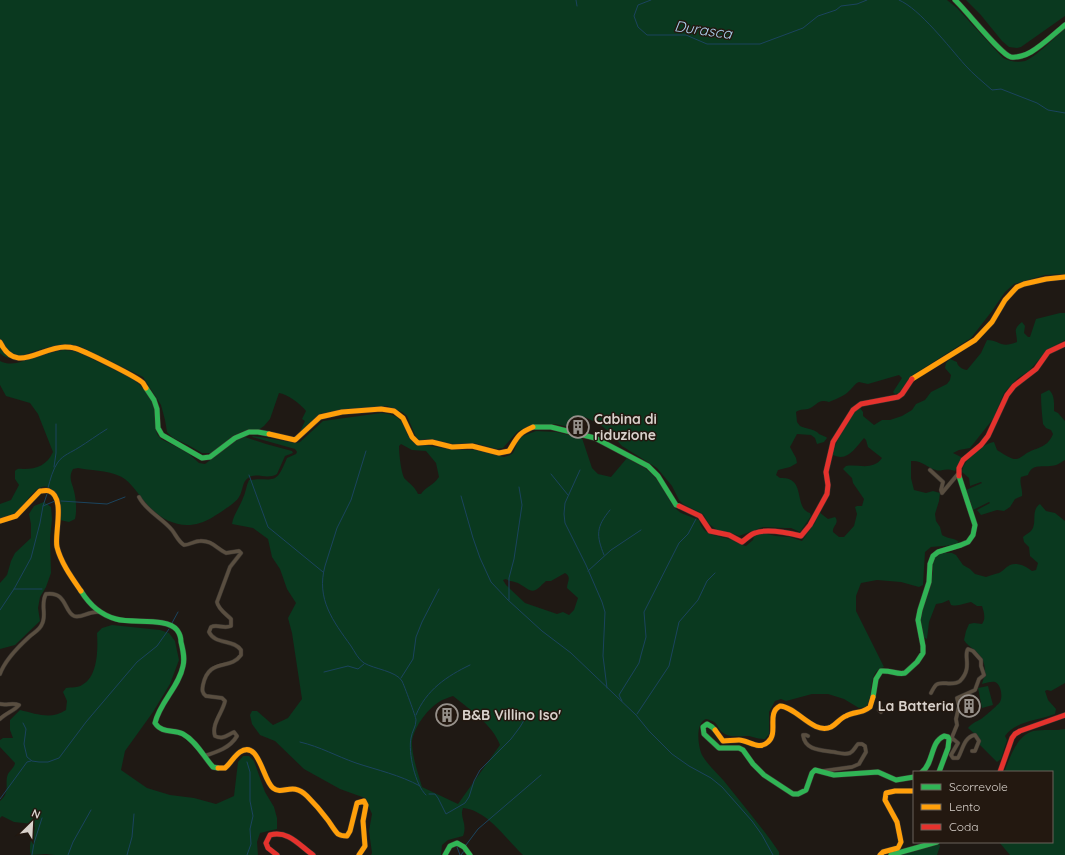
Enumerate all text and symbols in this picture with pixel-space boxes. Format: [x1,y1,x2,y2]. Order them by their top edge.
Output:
water label: Durasca [673,16,734,43]
place label: Cabina di riduzione [594,410,657,444]
building icon: Cabina di riduzione [565,414,591,440]
building icon: La Batteria [956,693,982,719]
place label: La Batteria [878,697,954,715]
building icon: B&B Villino Iso' [434,702,460,728]
place label: B&B Villino Iso' [462,706,561,724]
legend [913,771,1053,843]
text: Scorrevole [949,779,1008,794]
text: Lento [949,799,980,814]
north arrow [12,803,52,843]
text: N [30,806,43,822]
text: Coda [949,819,979,834]

